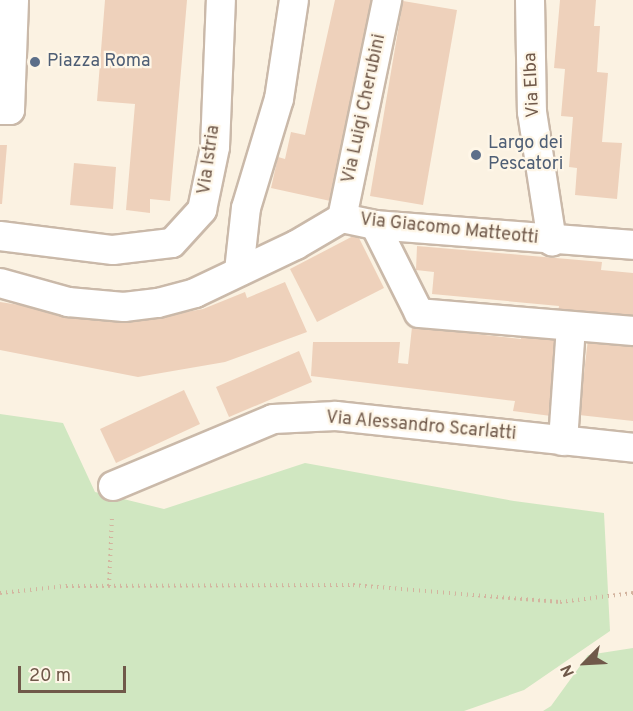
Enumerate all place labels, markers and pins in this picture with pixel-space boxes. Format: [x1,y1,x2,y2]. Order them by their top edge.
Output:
place label: Piazza Roma [47,51,151,73]
marker: Piazza Roma [28,55,42,69]
place label: Largo dei Pescatori [488,134,563,176]
marker: Largo dei Pescatori [469,148,483,162]

